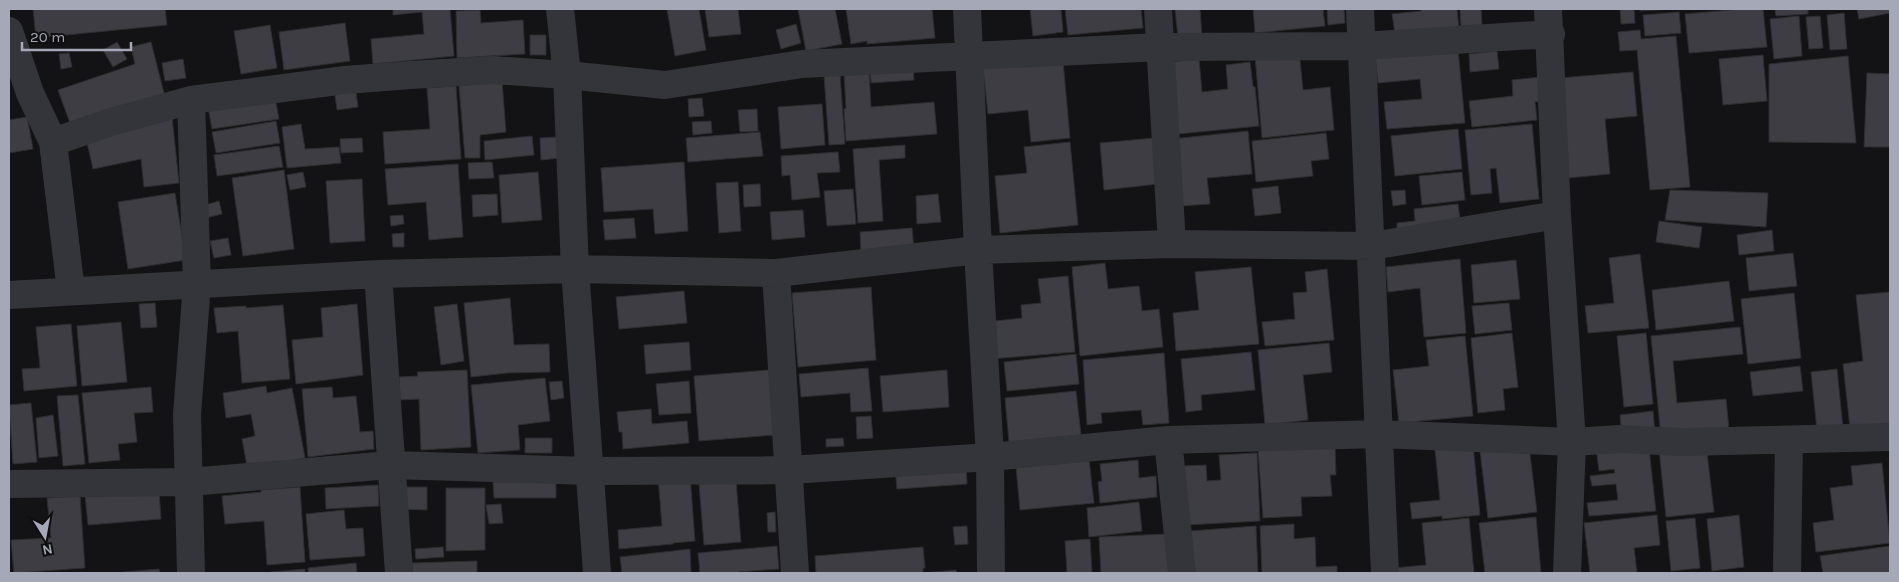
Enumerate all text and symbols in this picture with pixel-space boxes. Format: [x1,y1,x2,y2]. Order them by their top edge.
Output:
scale bar [22,20,131,52]
text: 20 m [30,28,65,46]
north arrow [20,512,70,562]
text: N [41,540,54,559]

